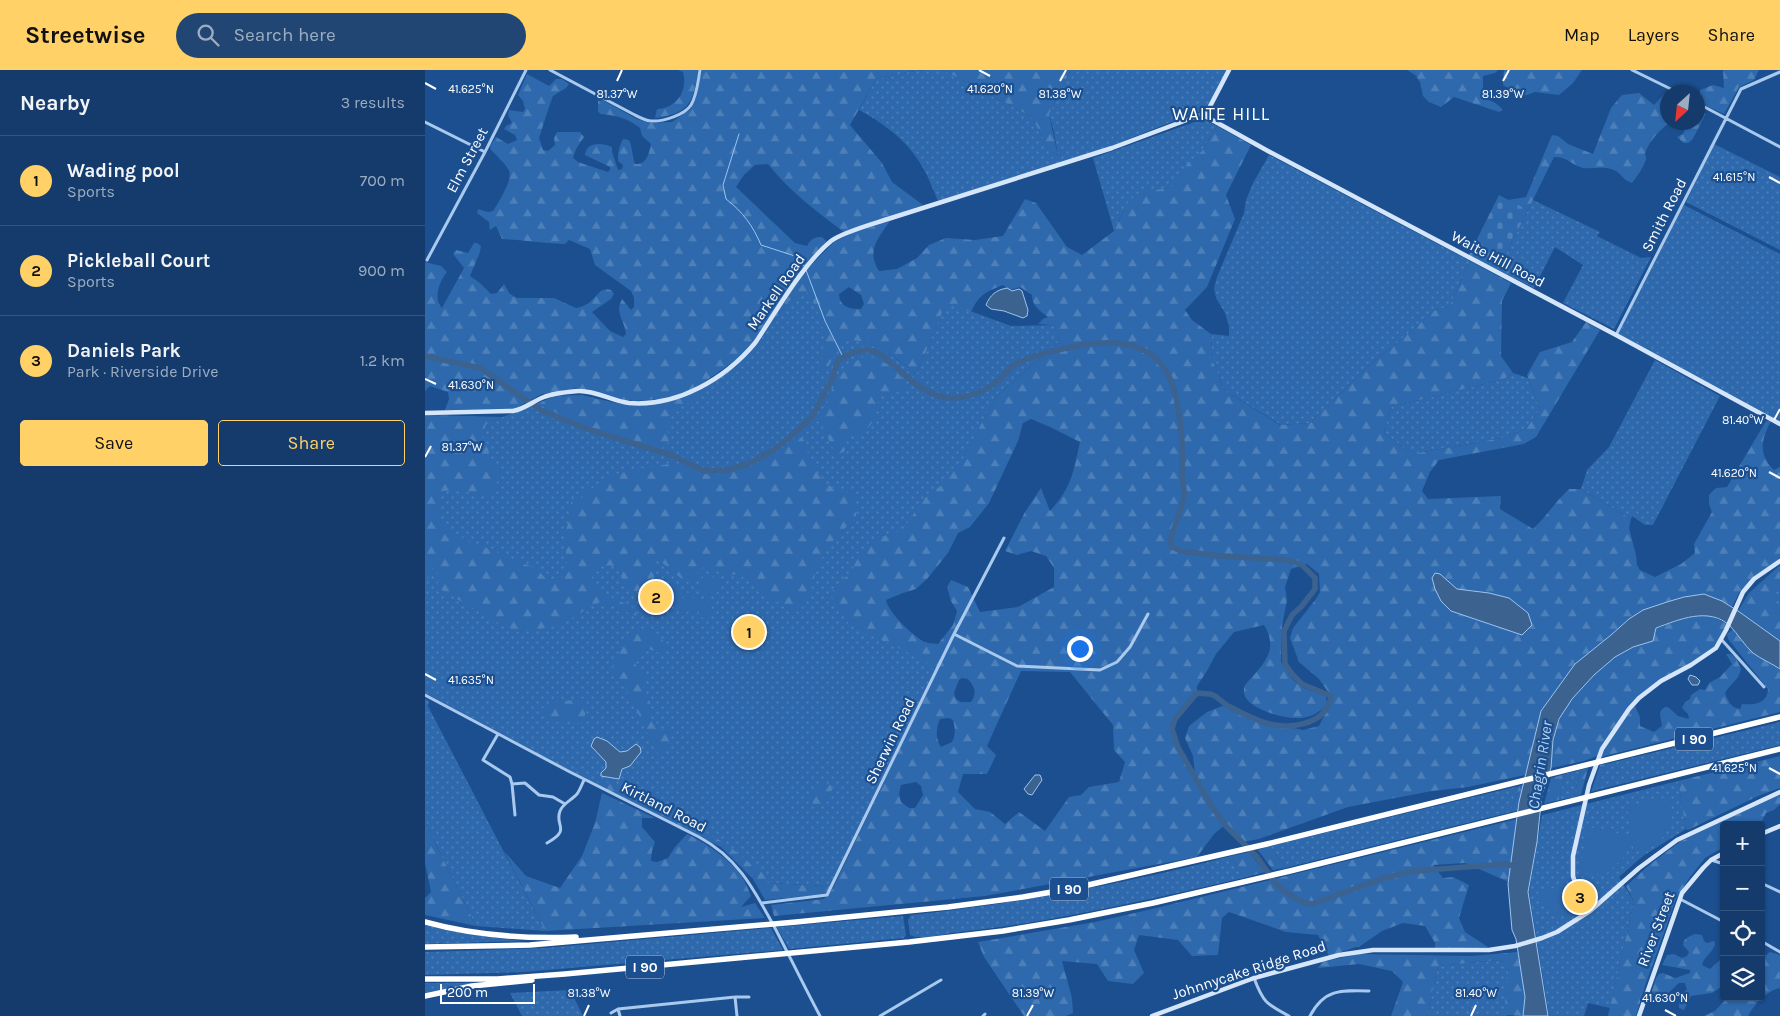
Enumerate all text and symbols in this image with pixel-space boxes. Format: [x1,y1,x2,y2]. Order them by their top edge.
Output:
search box [176,13,526,58]
text: Streetwise [25,21,146,49]
icon: search [194,21,222,49]
text: Search here [234,24,336,46]
text: Map [1564,24,1600,46]
text: Layers [1628,24,1680,46]
text: Share [1708,24,1755,46]
text: 41.625°N [448,82,494,96]
text: 41.620°N [967,82,1013,96]
north arrow [1660,85,1705,130]
text: 81.37°W [596,87,638,101]
text: 81.38°W [1039,87,1082,101]
text: 81.39°W [1482,87,1524,101]
text: Nearby [20,91,90,115]
text: 3 results [341,93,405,112]
district label: WAITE HILL [1172,103,1270,125]
street label: Elm Street [442,124,492,196]
text: Wading pool [67,160,180,182]
text: 41.615°N [1713,170,1755,184]
text: 1 [33,171,39,190]
text: 700 m [360,171,405,190]
street label: Smith Road [1638,175,1690,255]
text: Sports [67,182,115,201]
street label: Waite Hill Road [1448,227,1548,291]
text: Pickleball Court [67,250,210,272]
street label: Markell Road [743,250,809,334]
text: 2 [31,261,41,280]
text: 900 m [358,261,405,280]
text: Sports [67,272,115,291]
text: Daniels Park [67,340,181,362]
text: 3 [31,351,41,370]
text: 1.2 km [360,351,405,370]
text: Park · Riverside Drive [67,362,219,381]
text: 41.630°N [448,378,494,392]
text: 81.40°W [1722,413,1764,427]
button: Save [20,420,208,466]
button: Share [218,420,405,466]
text: 81.37°W [441,440,483,454]
text: 41.620°N [1711,466,1757,480]
pin: 2 [640,578,672,616]
pin: 1 [733,613,765,651]
your location [1067,636,1093,662]
text: 41.635°N [448,673,494,687]
street label: Sherwin Road [861,695,919,787]
water label: Chagrin River [1524,719,1556,810]
road number: I 90 [1675,728,1713,751]
text: 41.625°N [1711,761,1757,775]
street label: Kirtland Road [618,778,710,836]
map controls [1720,821,1765,1001]
button: + [1720,821,1765,866]
button: − [1720,866,1765,911]
road number: I 90 [1050,878,1088,901]
pin: 3 [1564,878,1596,916]
street label: River Street [1633,889,1679,969]
button: locate [1720,911,1765,956]
street label: Johnnycake Ridge Road [1170,937,1328,1003]
road number: I 90 [626,956,664,979]
button: layers [1720,956,1765,1001]
scale bar [440,981,535,1004]
text: 200 m [447,984,488,1001]
text: 81.38°W [568,986,611,1000]
text: 81.39°W [1012,986,1054,1000]
text: 81.40°W [1455,986,1497,1000]
text: 41.630°N [1642,991,1688,1005]

